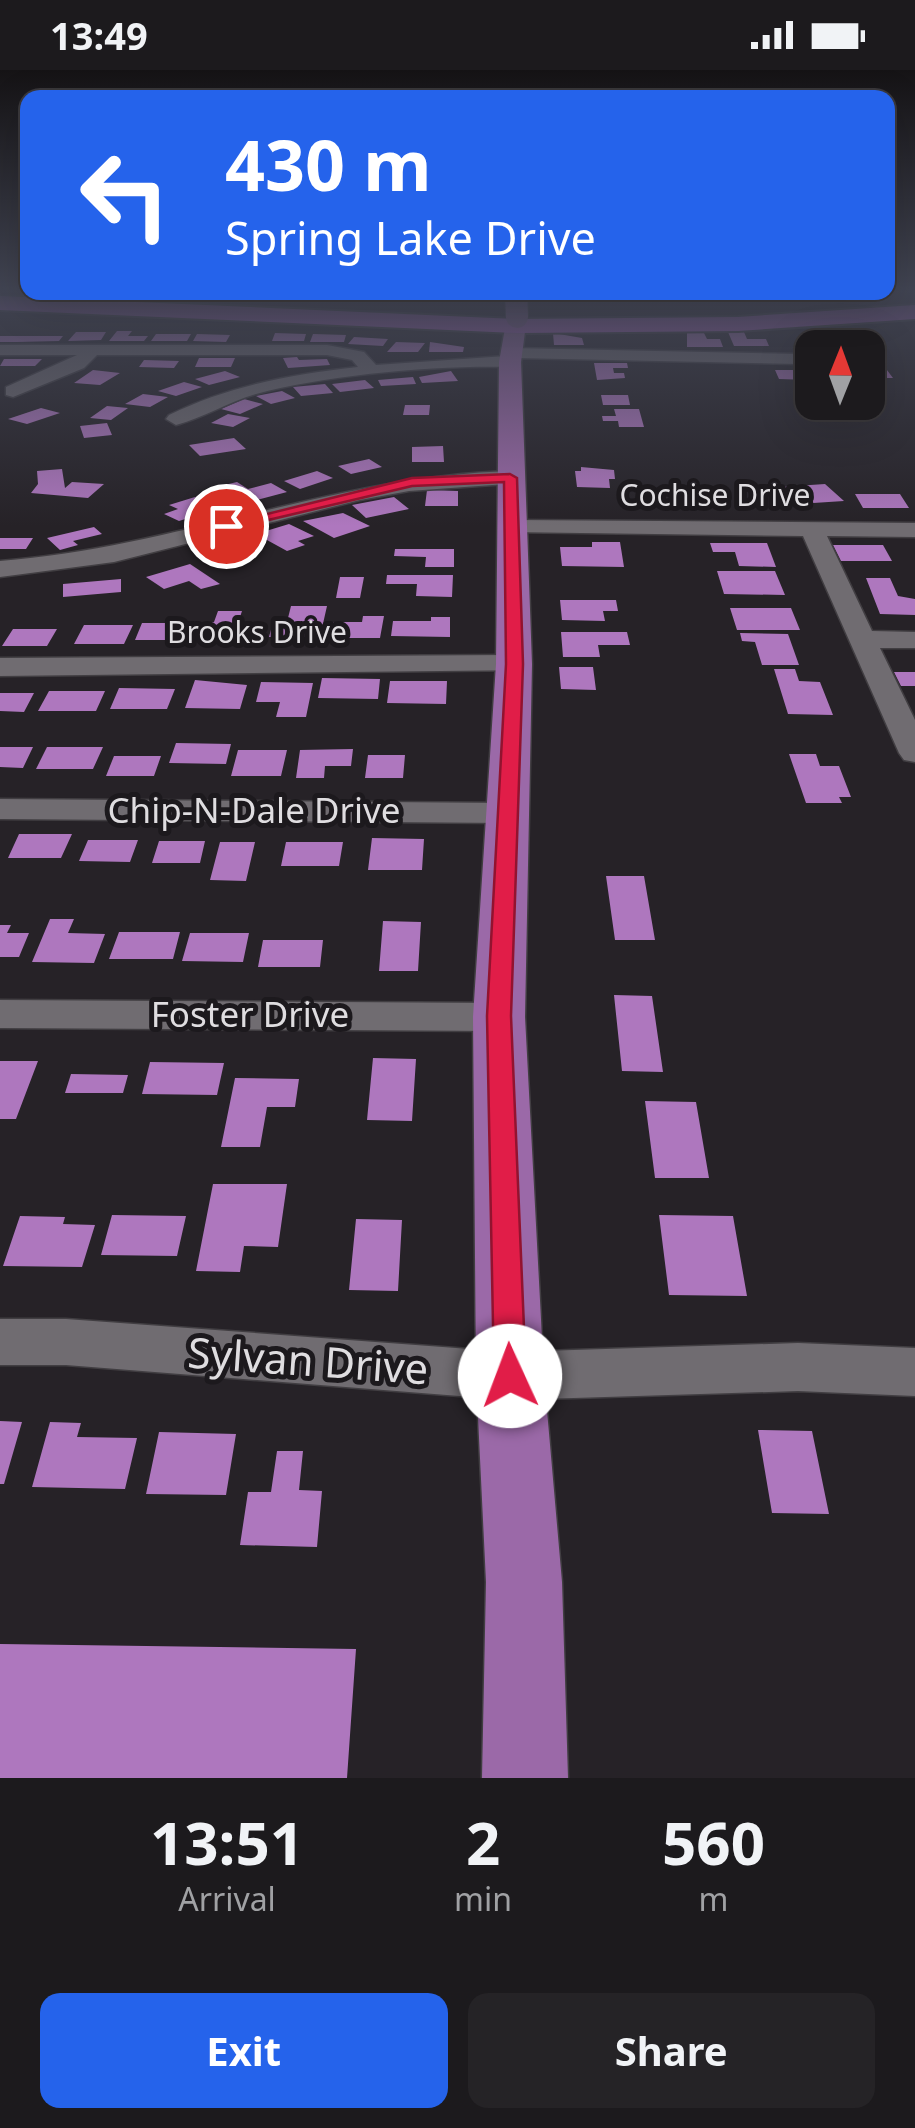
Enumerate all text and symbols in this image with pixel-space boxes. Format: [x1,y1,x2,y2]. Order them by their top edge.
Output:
text: 13:49 [50,9,148,61]
text: 430 m [225,116,432,212]
icon: left [60,130,190,260]
text: Spring Lake Drive [225,207,596,268]
north arrow [795,330,885,420]
map controls [795,330,885,420]
street label: Cochise Drive [619,474,811,515]
pin [184,484,269,569]
icon: arrive [199,499,254,554]
street label: Brooks Drive [167,611,347,652]
street label: Chip-N-Dale Drive [107,786,401,833]
street label: Foster Drive [151,990,349,1037]
street label: Sylvan Drive [186,1323,430,1396]
position arrow [458,1324,562,1428]
text: 13:51 [150,1801,304,1883]
text: 2 [466,1801,500,1883]
text: 560 [662,1801,765,1883]
text: Arrival [178,1877,276,1920]
text: min [454,1877,512,1920]
text: m [699,1877,728,1920]
button: Exit [40,1993,448,2108]
button: Share [468,1993,875,2108]

